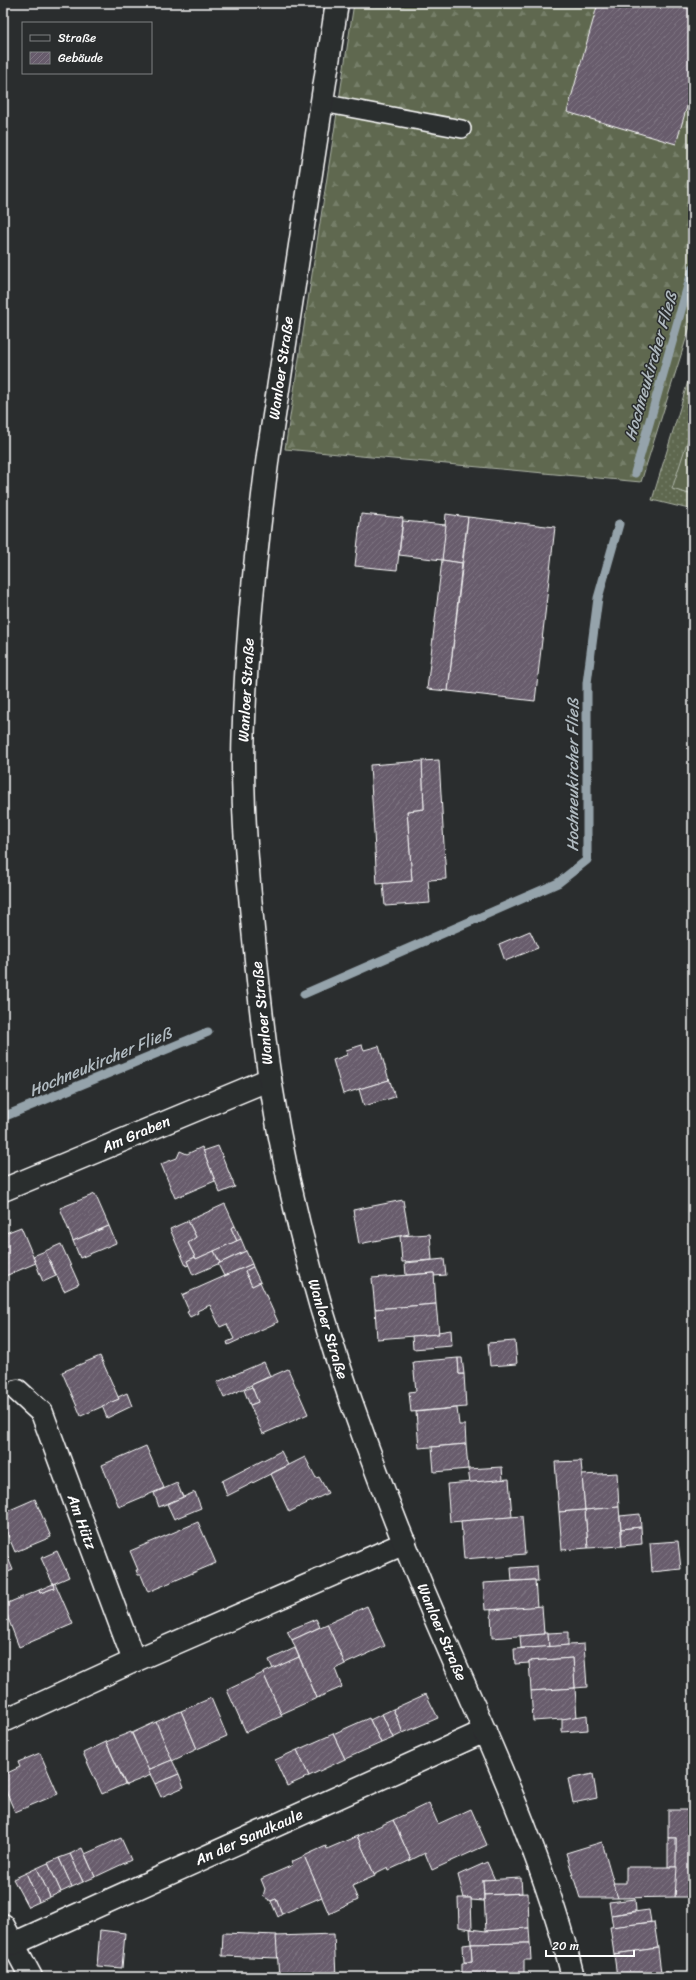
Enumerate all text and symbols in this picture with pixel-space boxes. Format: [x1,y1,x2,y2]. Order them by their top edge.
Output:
legend [22,22,152,74]
text: Straße [58,27,96,49]
text: Gebäude [58,47,103,69]
water label: Hochneukircher Fließ [615,287,686,444]
street label: Wanloer Straße [261,314,301,421]
street label: Wanloer Straße [230,637,262,743]
water label: Hochneukircher Fließ [558,697,587,852]
street label: Wanloer Straße [244,960,280,1066]
water label: Hochneukircher Fließ [24,1017,178,1105]
street label: Am Graben [97,1108,174,1160]
street label: Wanloer Straße [300,1275,356,1383]
street label: Am Hütz [60,1490,104,1554]
street label: Wanloer Straße [410,1579,474,1685]
street label: An der Sandkaule [190,1801,308,1873]
scale bar [546,1932,634,1958]
text: 20 m [552,1935,579,1957]

